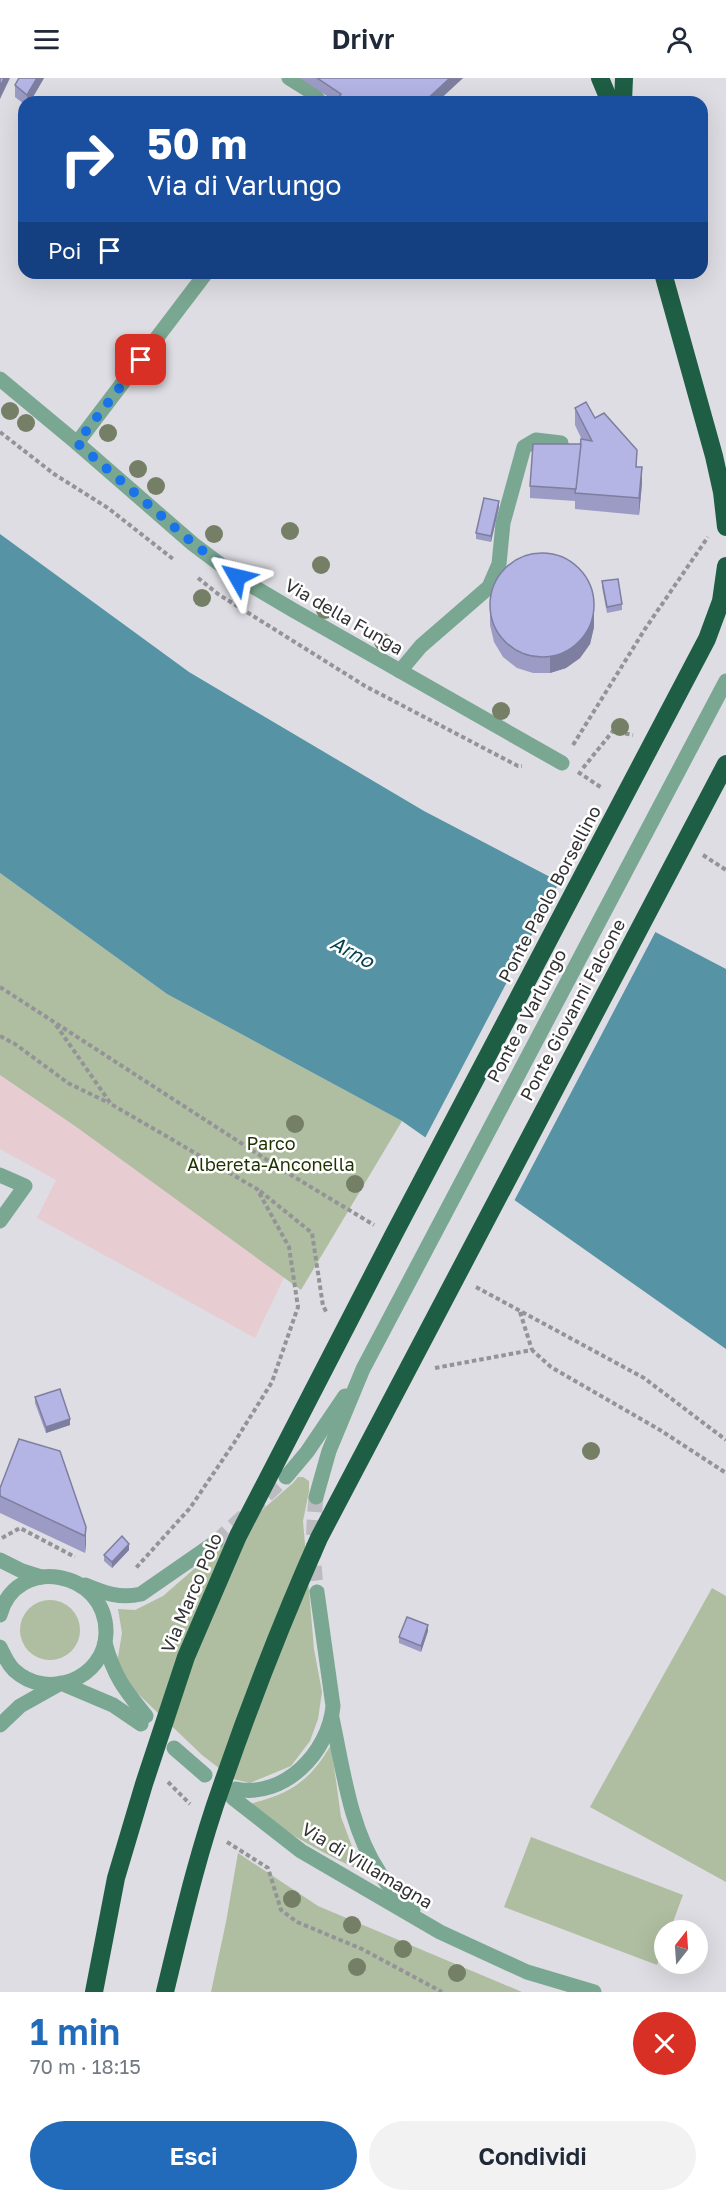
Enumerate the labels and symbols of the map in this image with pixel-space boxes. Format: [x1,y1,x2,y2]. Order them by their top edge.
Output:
pin [115,334,166,385]
position arrow [205,545,269,609]
street label: Via della Funga [281,573,408,659]
street label: Ponte Paolo Borsellino [493,801,605,986]
street label: Ponte Giovanni Falcone [515,915,629,1104]
water label: Arno [327,930,379,973]
street label: Ponte a Varlungo [482,945,571,1086]
park label: Parco Albereta-Anconella [187,1132,355,1175]
street label: Via Marco Polo [156,1529,226,1656]
street label: Via di Villamagna [298,1817,437,1913]
north arrow [654,1920,708,1974]

